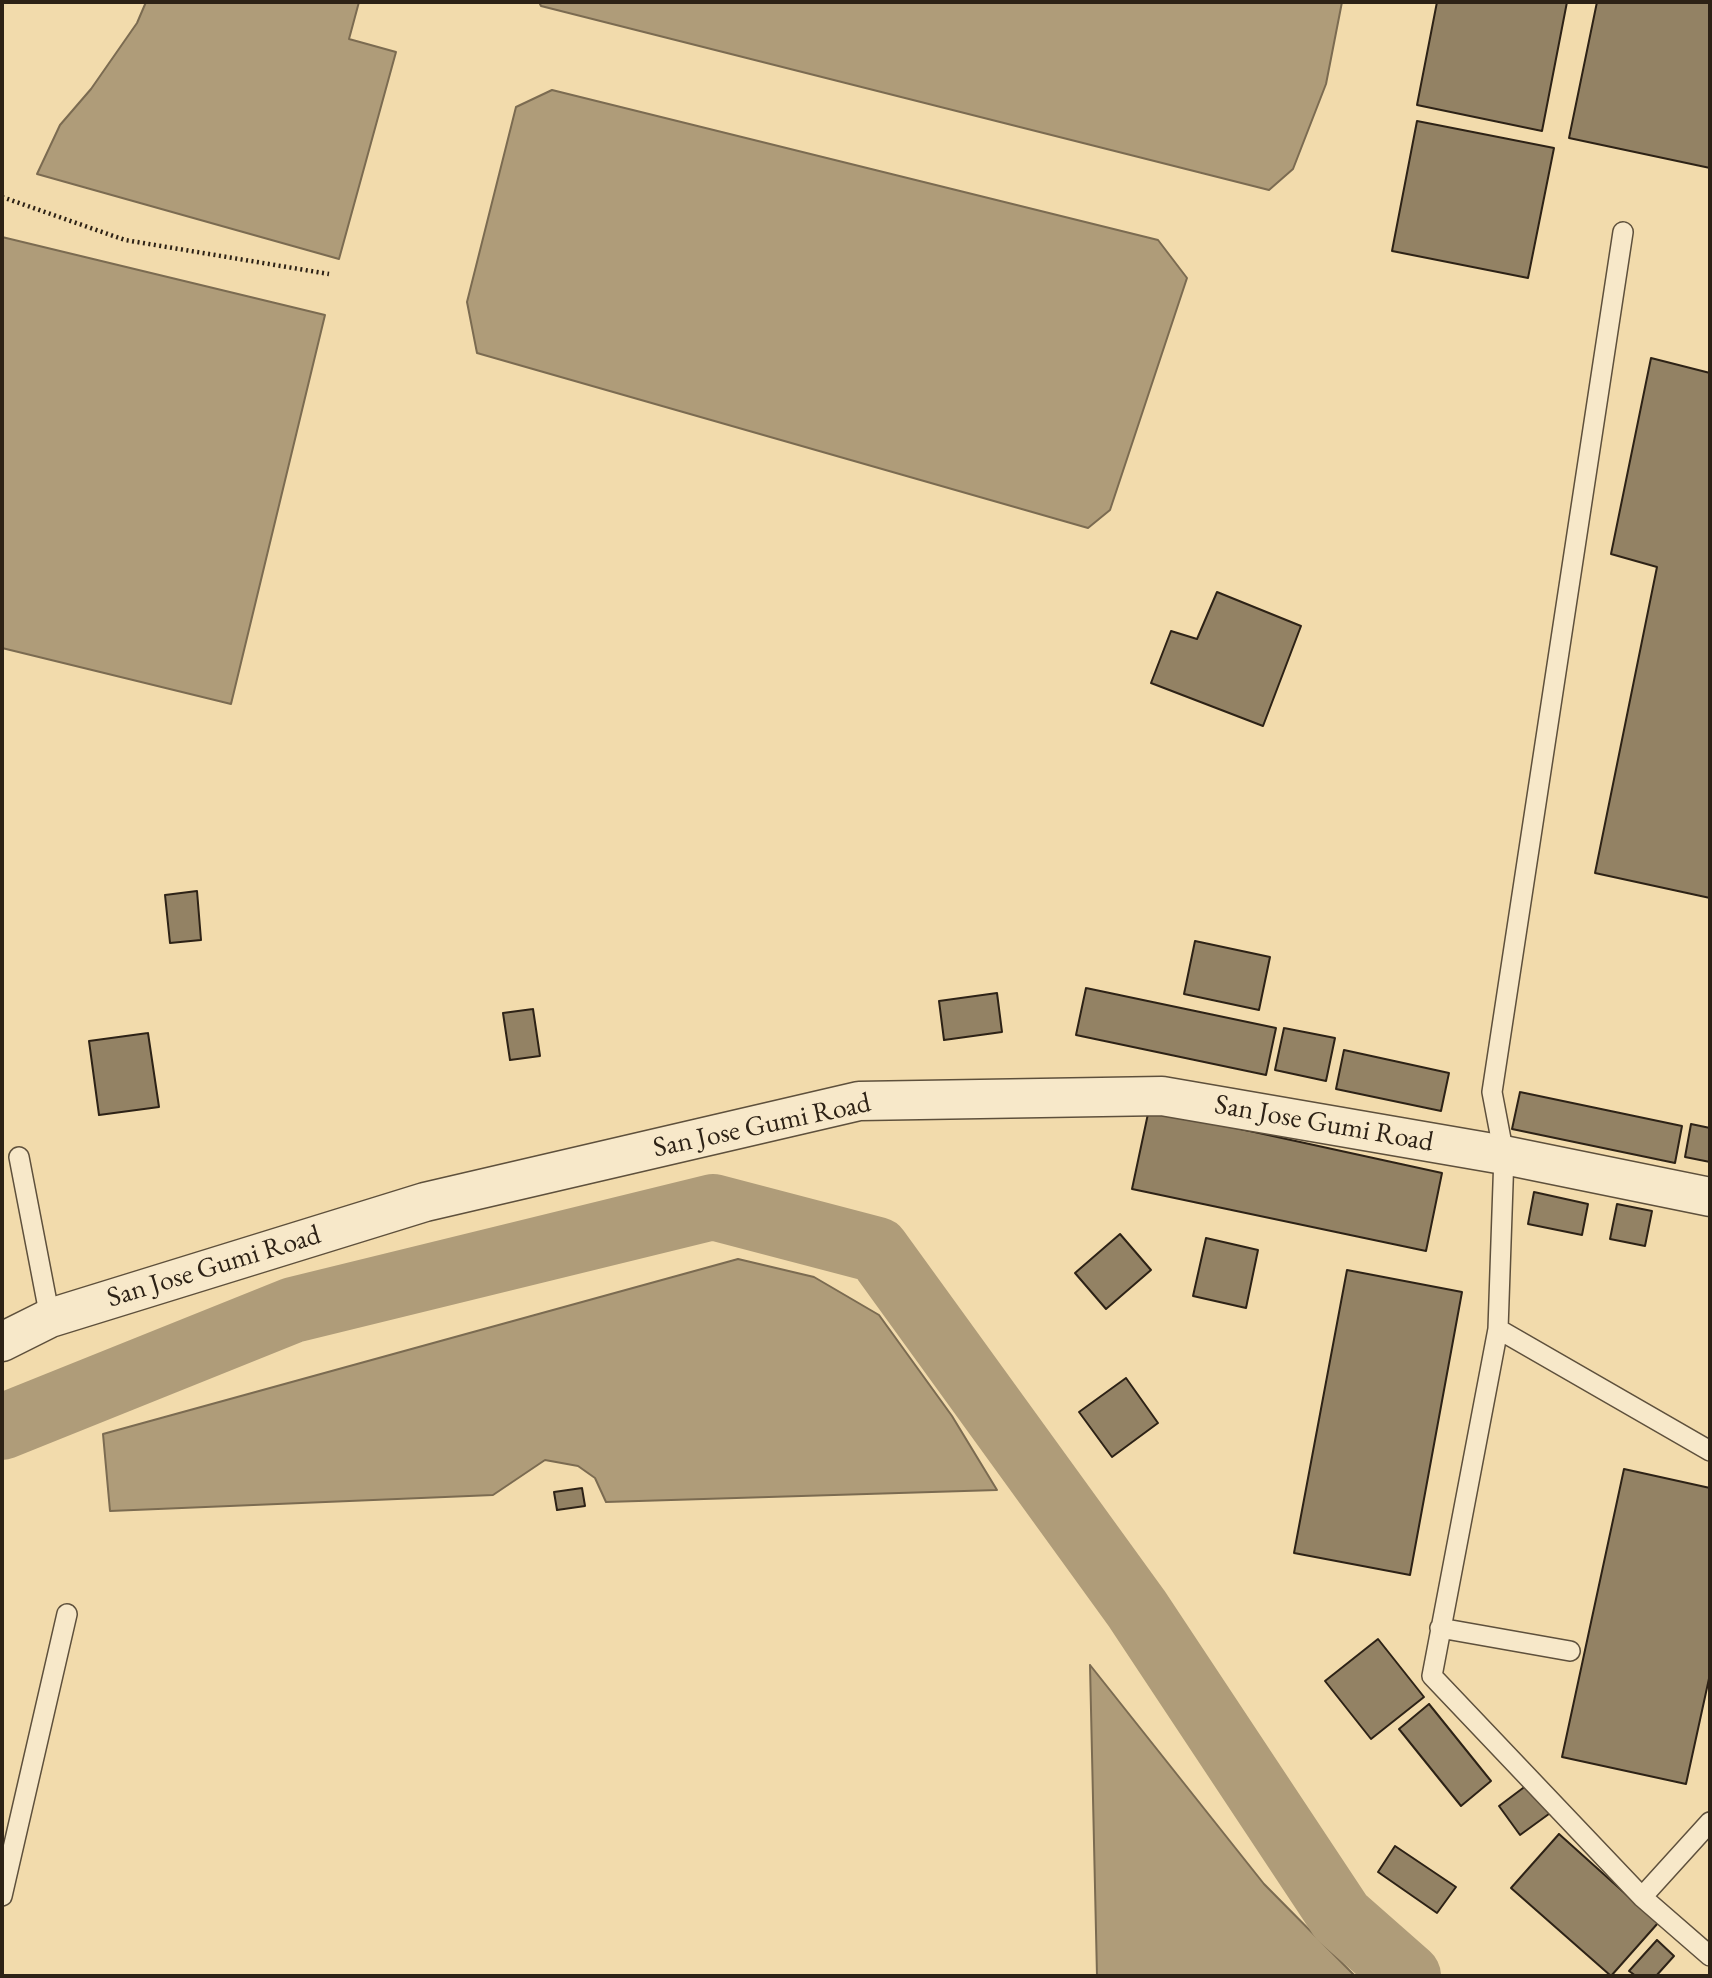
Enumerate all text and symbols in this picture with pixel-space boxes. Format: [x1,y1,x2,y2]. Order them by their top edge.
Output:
street label: San Jose Gumi Road [650,1087,874,1165]
street label: San Jose Gumi Road [1212,1088,1436,1160]
street label: San Jose Gumi Road [103,1219,325,1315]

